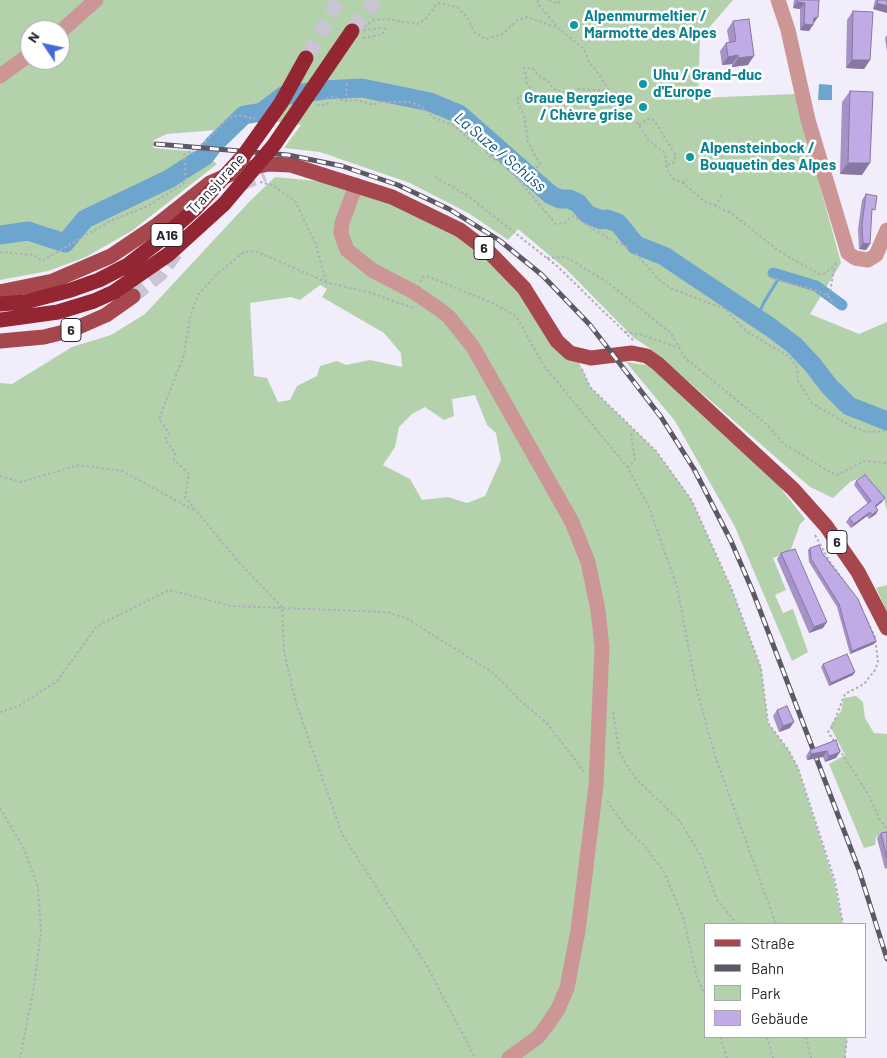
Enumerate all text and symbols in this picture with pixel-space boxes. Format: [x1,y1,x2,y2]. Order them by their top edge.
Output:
place label: Alpenmurmeltier / Marmotte des Alpes [584,7,716,42]
marker: Alpenmurmeltier / Marmotte des Alpes [568,19,580,31]
north arrow [20,20,70,70]
text: N [23,28,43,46]
place label: Uhu / Grand-duc d'Europe [653,66,762,101]
marker: Uhu / Grand-duc d'Europe [637,78,649,90]
place label: Graue Bergziege / Chèvre grise [524,89,633,124]
marker: Graue Bergziege / Chèvre grise [637,101,649,113]
water label: La Suze / Schüss [450,108,550,196]
place label: Alpensteinbock / Bouquetin des Alpes [700,139,836,174]
street label: Transjurane [183,150,249,218]
marker: Alpensteinbock / Bouquetin des Alpes [684,151,696,163]
road number: A16 [151,224,183,246]
road number: 6 [474,237,494,260]
road number: 6 [61,318,81,342]
road number: 6 [827,530,847,554]
legend [704,923,867,1038]
text: Straße [751,934,795,952]
text: Bahn [751,959,784,977]
text: Park [751,984,780,1002]
text: Gebäude [751,1009,808,1027]

